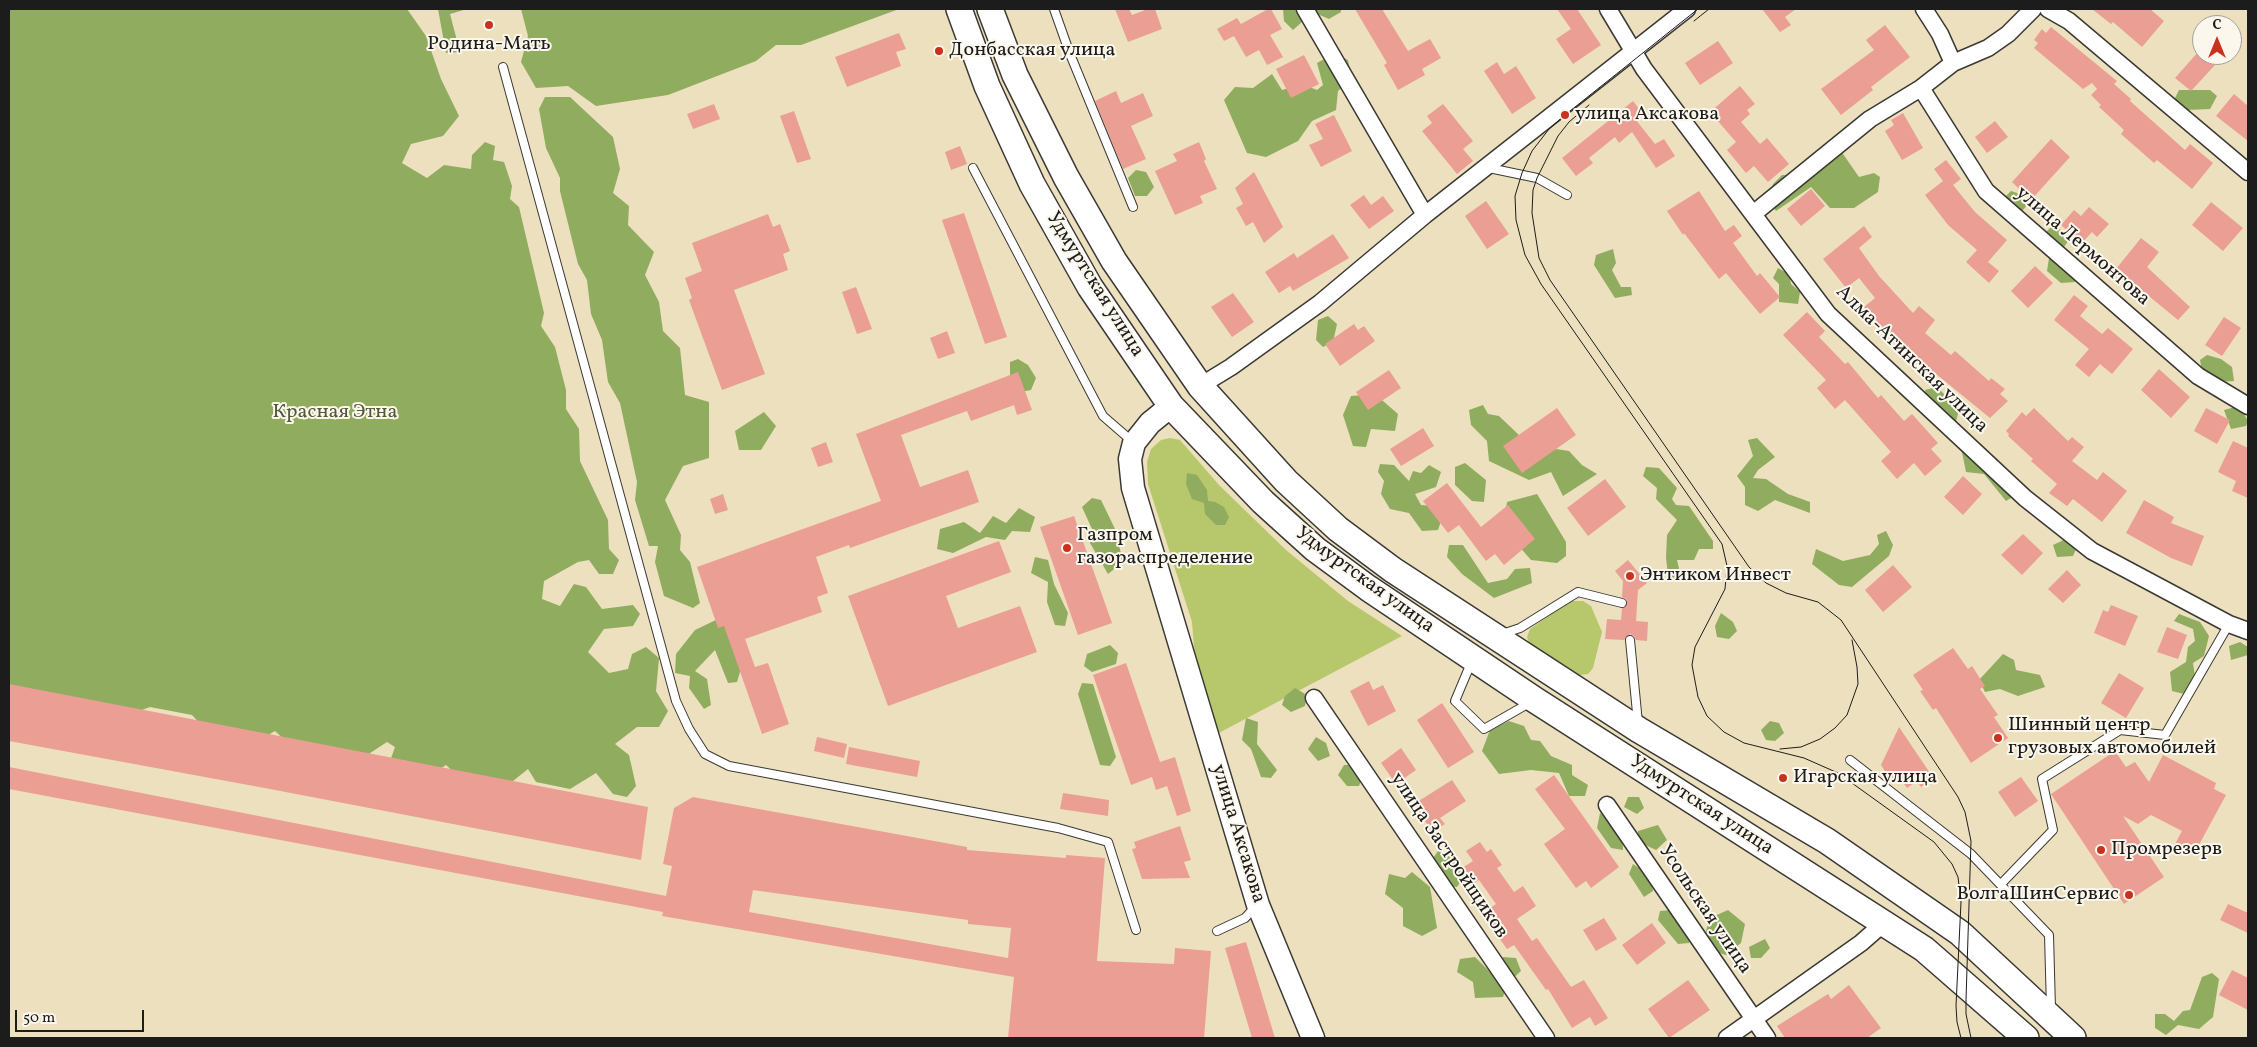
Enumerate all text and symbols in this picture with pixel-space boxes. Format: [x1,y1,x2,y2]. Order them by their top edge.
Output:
north arrow [2192,15,2242,65]
text: С [2212,16,2222,35]
marker: Родина-Мать [483,19,495,31]
place label: Родина-Мать [427,33,551,57]
place label: Донбасская улица [949,39,1115,63]
marker: Донбасская улица [933,45,945,57]
place label: улица Аксакова [1575,103,1719,127]
marker: улица Аксакова [1559,109,1571,121]
street label: улица Лермонтова [2010,182,2154,312]
street label: Удмуртская улица [1040,208,1148,362]
street label: Алма-Атинская улица [1830,281,1992,439]
park label: Красная Этна [272,401,398,425]
street label: Удмуртская улица [1290,522,1438,640]
place label: Газпром газораспределение [1077,524,1253,571]
marker: Газпром газораспределение [1061,542,1073,554]
place label: Энтиком Инвест [1640,564,1791,588]
marker: Энтиком Инвест [1624,570,1636,582]
place label: Шинный центр грузовых автомобилей [2008,714,2216,761]
marker: Шинный центр грузовых автомобилей [1992,732,2004,744]
street label: Удмуртская улица [1625,751,1777,861]
street label: улица Аксакова [1204,762,1270,906]
place label: Игарская улица [1793,766,1937,790]
street label: улица Застройщиков [1384,768,1512,944]
marker: Игарская улица [1777,772,1789,784]
place label: Промрезерв [2111,838,2222,862]
street label: Усольская улица [1652,841,1756,979]
marker: Промрезерв [2095,844,2107,856]
place label: ВолгаШинСервис [1956,883,2119,907]
marker: ВолгаШинСервис [2123,889,2135,901]
scale bar [18,1000,146,1032]
text: 50 m [23,1008,55,1029]

